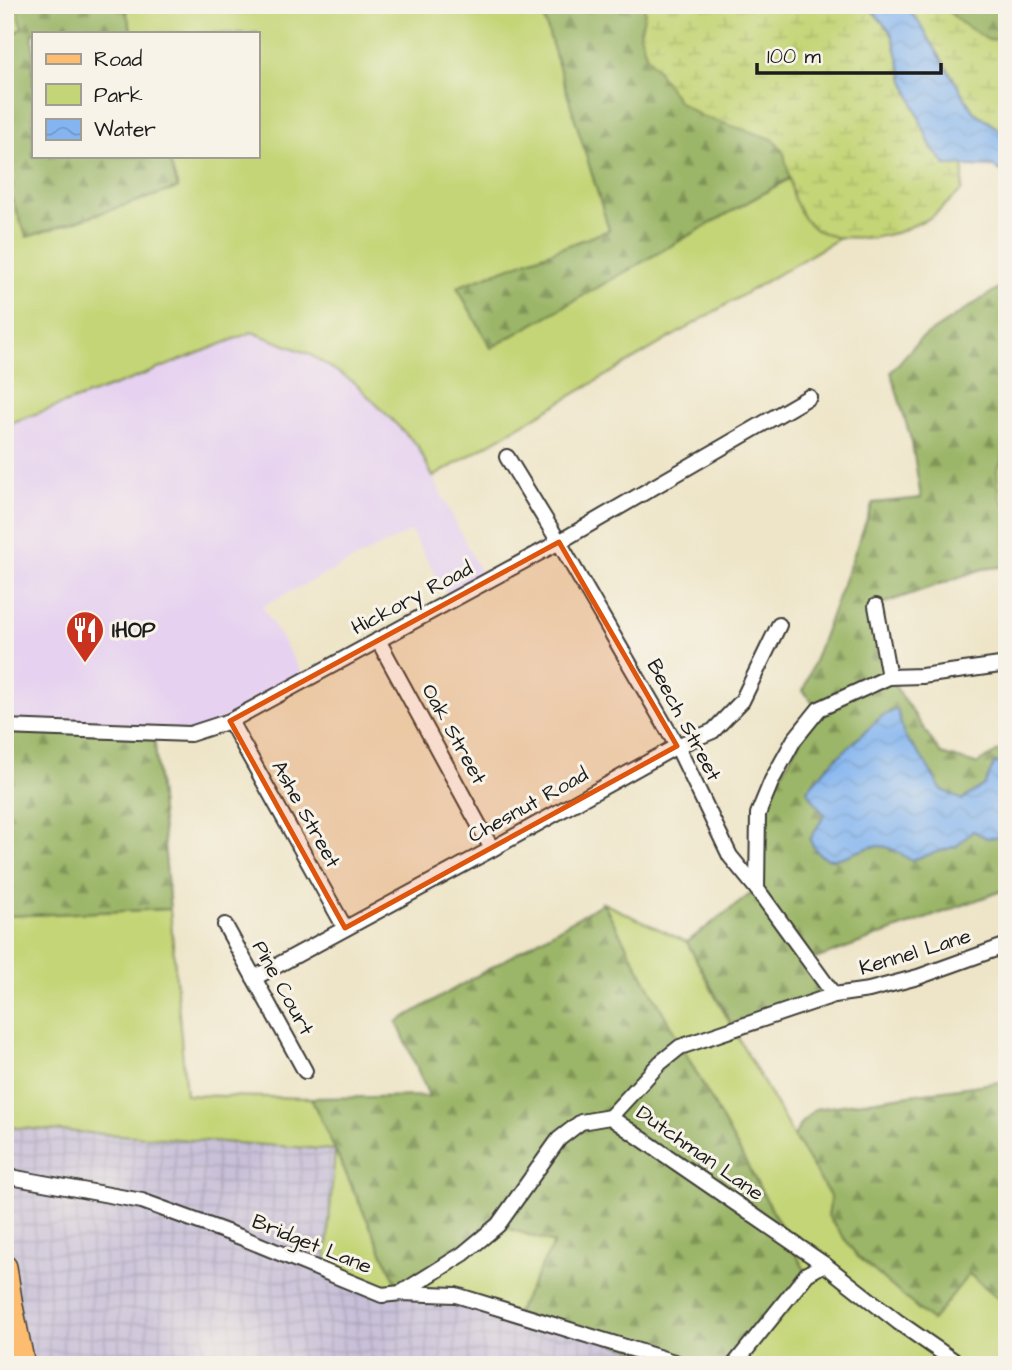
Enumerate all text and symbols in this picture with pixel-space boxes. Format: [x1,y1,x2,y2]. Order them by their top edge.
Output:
legend [32,32,259,158]
scale bar [757,32,940,76]
text: 100 m [767,42,822,71]
text: Road [94,45,142,74]
text: Park [94,81,143,110]
text: Water [94,115,156,144]
street label: Hickory Road [346,554,479,644]
restaurant icon: IHOP [64,609,106,664]
place label: IHOP [112,616,156,645]
street label: Beech Street [640,654,729,787]
street label: Oak Street [414,678,494,790]
street label: Ashe Street [264,755,348,873]
street label: Chesnut Road [463,760,594,850]
street label: Kennel Lane [856,921,974,983]
street label: Pine Court [245,935,321,1041]
street label: Dutchman Lane [630,1098,770,1208]
street label: Bridget Lane [247,1207,376,1283]

